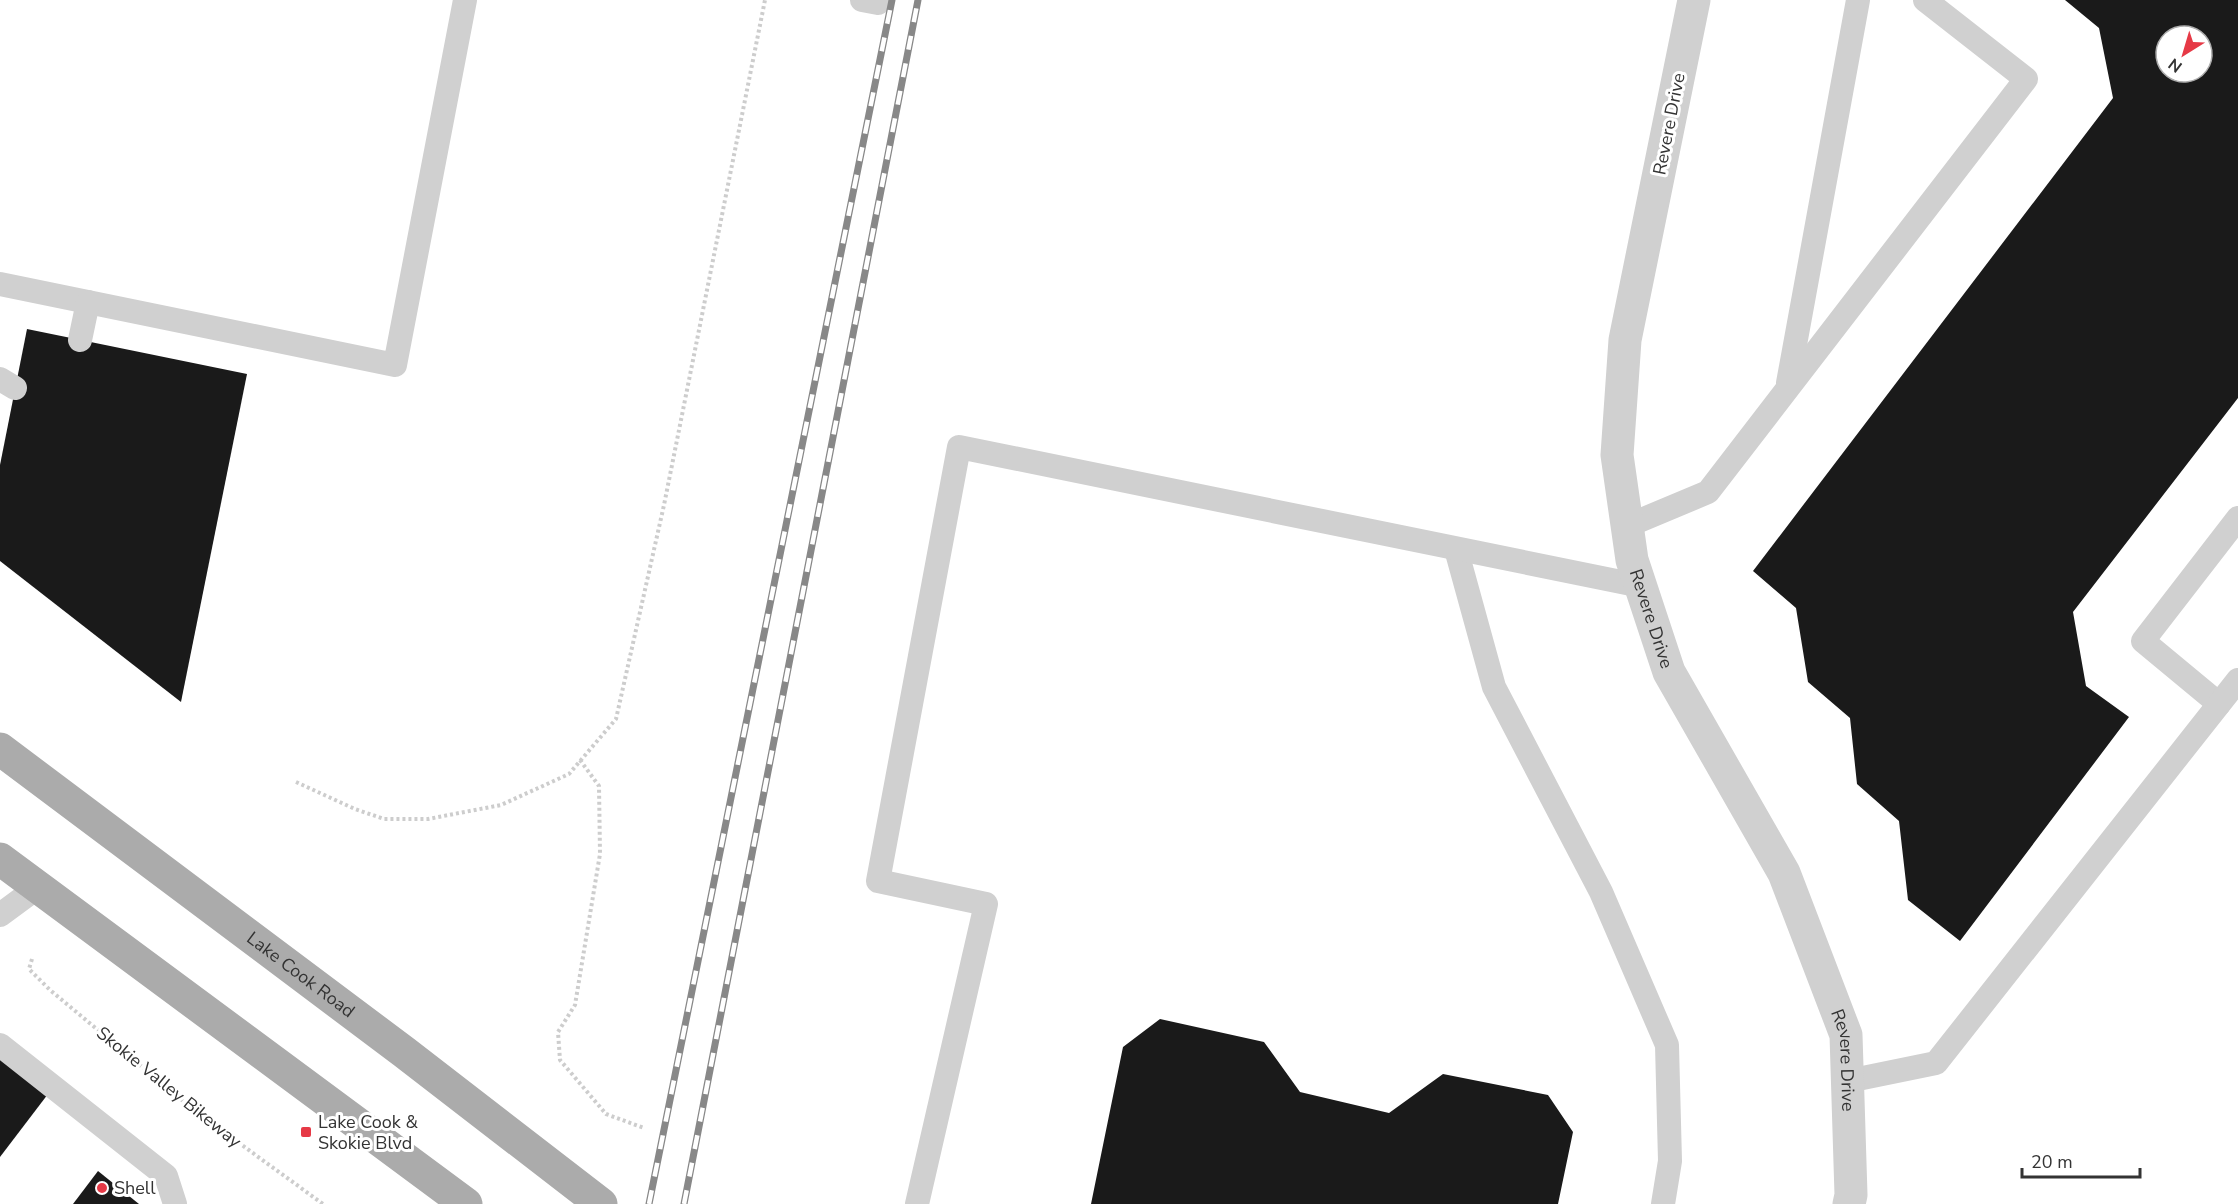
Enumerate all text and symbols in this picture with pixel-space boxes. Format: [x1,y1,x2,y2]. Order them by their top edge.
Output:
north arrow [2154,24,2214,84]
text: N [2164,53,2187,78]
street label: Revere Drive [1647,71,1691,177]
street label: Revere Drive [1624,566,1679,671]
street label: Lake Cook Road [242,926,360,1023]
street label: Revere Drive [1825,1006,1860,1112]
street label: Skokie Valley Bikeway [91,1021,247,1154]
place label: Lake Cook & Skokie Blvd [318,1110,418,1155]
marker: Lake Cook & Skokie Blvd [299,1125,313,1139]
scale bar [2022,1141,2140,1179]
text: 20 m [2031,1150,2073,1174]
place label: Shell [114,1176,156,1200]
marker: Shell [95,1181,109,1195]

